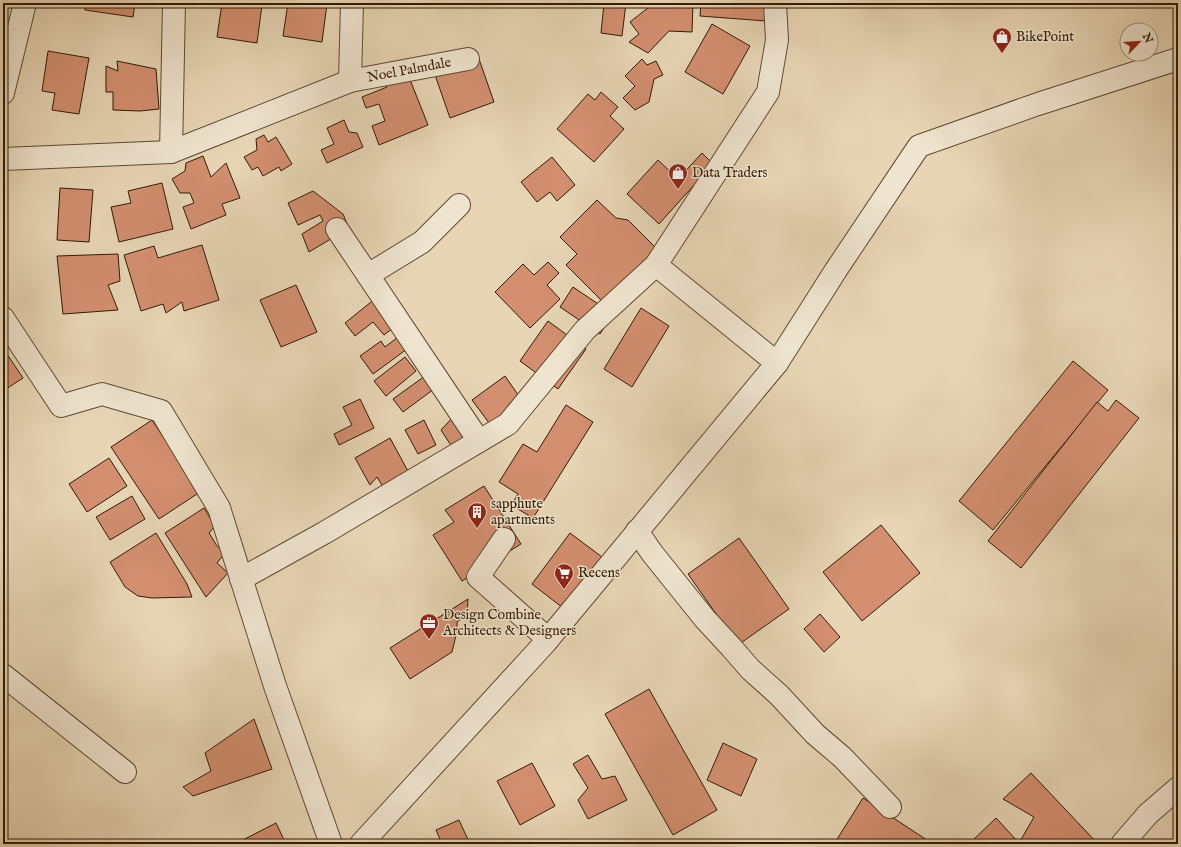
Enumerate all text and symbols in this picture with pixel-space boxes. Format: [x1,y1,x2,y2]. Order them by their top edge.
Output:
north arrow [1119,22,1159,62]
shop icon: BikePoint [991,26,1013,54]
place label: BikePoint [1016,28,1074,46]
text: N [1138,30,1156,46]
street label: Noel Palmdale [366,53,453,87]
shop icon: Data Traders [667,162,689,190]
place label: Data Traders [692,164,768,182]
place label: sapphute apartments [491,495,555,529]
building icon: sapphute apartments [466,501,488,529]
supermarket icon: Recens [553,562,575,590]
place label: Recens [578,564,620,582]
place label: Design Combine Architects & Designers [442,606,576,640]
office icon: Design Combine Architects & Designers [418,612,440,640]

